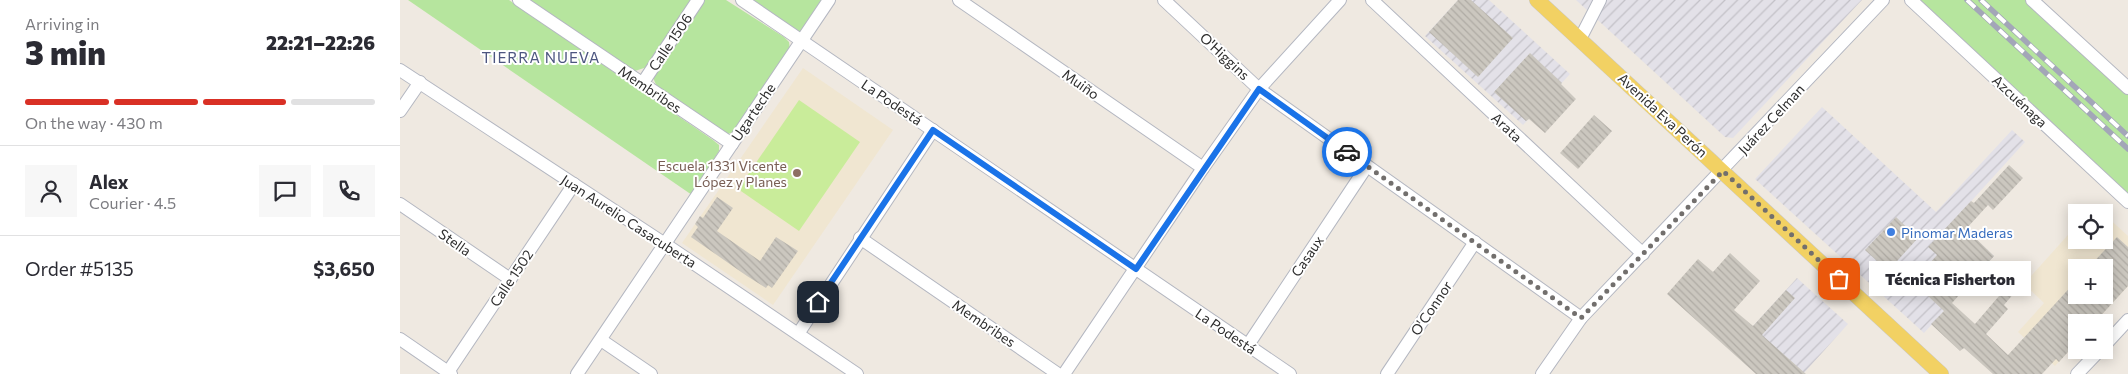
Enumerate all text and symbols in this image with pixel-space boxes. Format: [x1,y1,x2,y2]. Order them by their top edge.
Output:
street label: Calle 1506 [645,10,695,74]
text: Arriving in [25,14,99,33]
street label: O'Higgins [1197,29,1253,83]
text: 22:21–22:26 [266,31,375,54]
text: 3 min [25,32,106,72]
district label: TIERRA NUEVA [482,48,600,66]
street label: Membribes [615,62,685,116]
street label: Muiño [1059,65,1103,103]
street label: Avenida Eva Perón [1615,69,1711,161]
street label: Azcuénaga [1989,71,2051,131]
street label: La Podestá [858,75,926,129]
street label: Ugarteche [728,80,778,144]
street label: Juárez Celman [1734,80,1808,158]
street label: Arata [1488,109,1526,145]
text: On the way · 430 m [25,113,163,132]
courier [1322,127,1372,177]
icon: car [1333,138,1361,166]
place label: Escuela 1331 Vicente López y Planes [658,157,787,190]
button: person [25,165,77,217]
button: chat [259,165,311,217]
button: phone [323,165,375,217]
marker: Escuela 1331 Vicente López y Planes [791,167,803,179]
text: Alex [89,170,129,193]
street label: Juan Aurelio Casacuberta [558,171,700,271]
text: Courier · 4.5 [89,193,176,212]
map controls [2068,204,2113,359]
button: locate [2068,204,2113,249]
place label: Pinomar Maderas [1901,224,2013,241]
street label: Stella [436,225,474,259]
marker: Pinomar Maderas [1885,226,1897,238]
street label: Casaux [1287,232,1327,280]
street label: Calle 1502 [486,246,536,310]
text: Order #5135 [25,257,134,280]
text: $3,650 [313,257,375,280]
pin [1818,258,1860,300]
button: + [2068,259,2113,304]
callout: Técnica Fisherton [1869,262,2032,296]
icon: bag [1825,265,1853,293]
text: Técnica Fisherton [1885,269,2015,288]
street label: O'Connor [1407,277,1456,339]
pin [797,281,839,323]
icon: home [804,288,832,316]
street label: Membribes [949,296,1019,350]
street label: La Podestá [1192,304,1260,358]
button: − [2068,314,2113,359]

